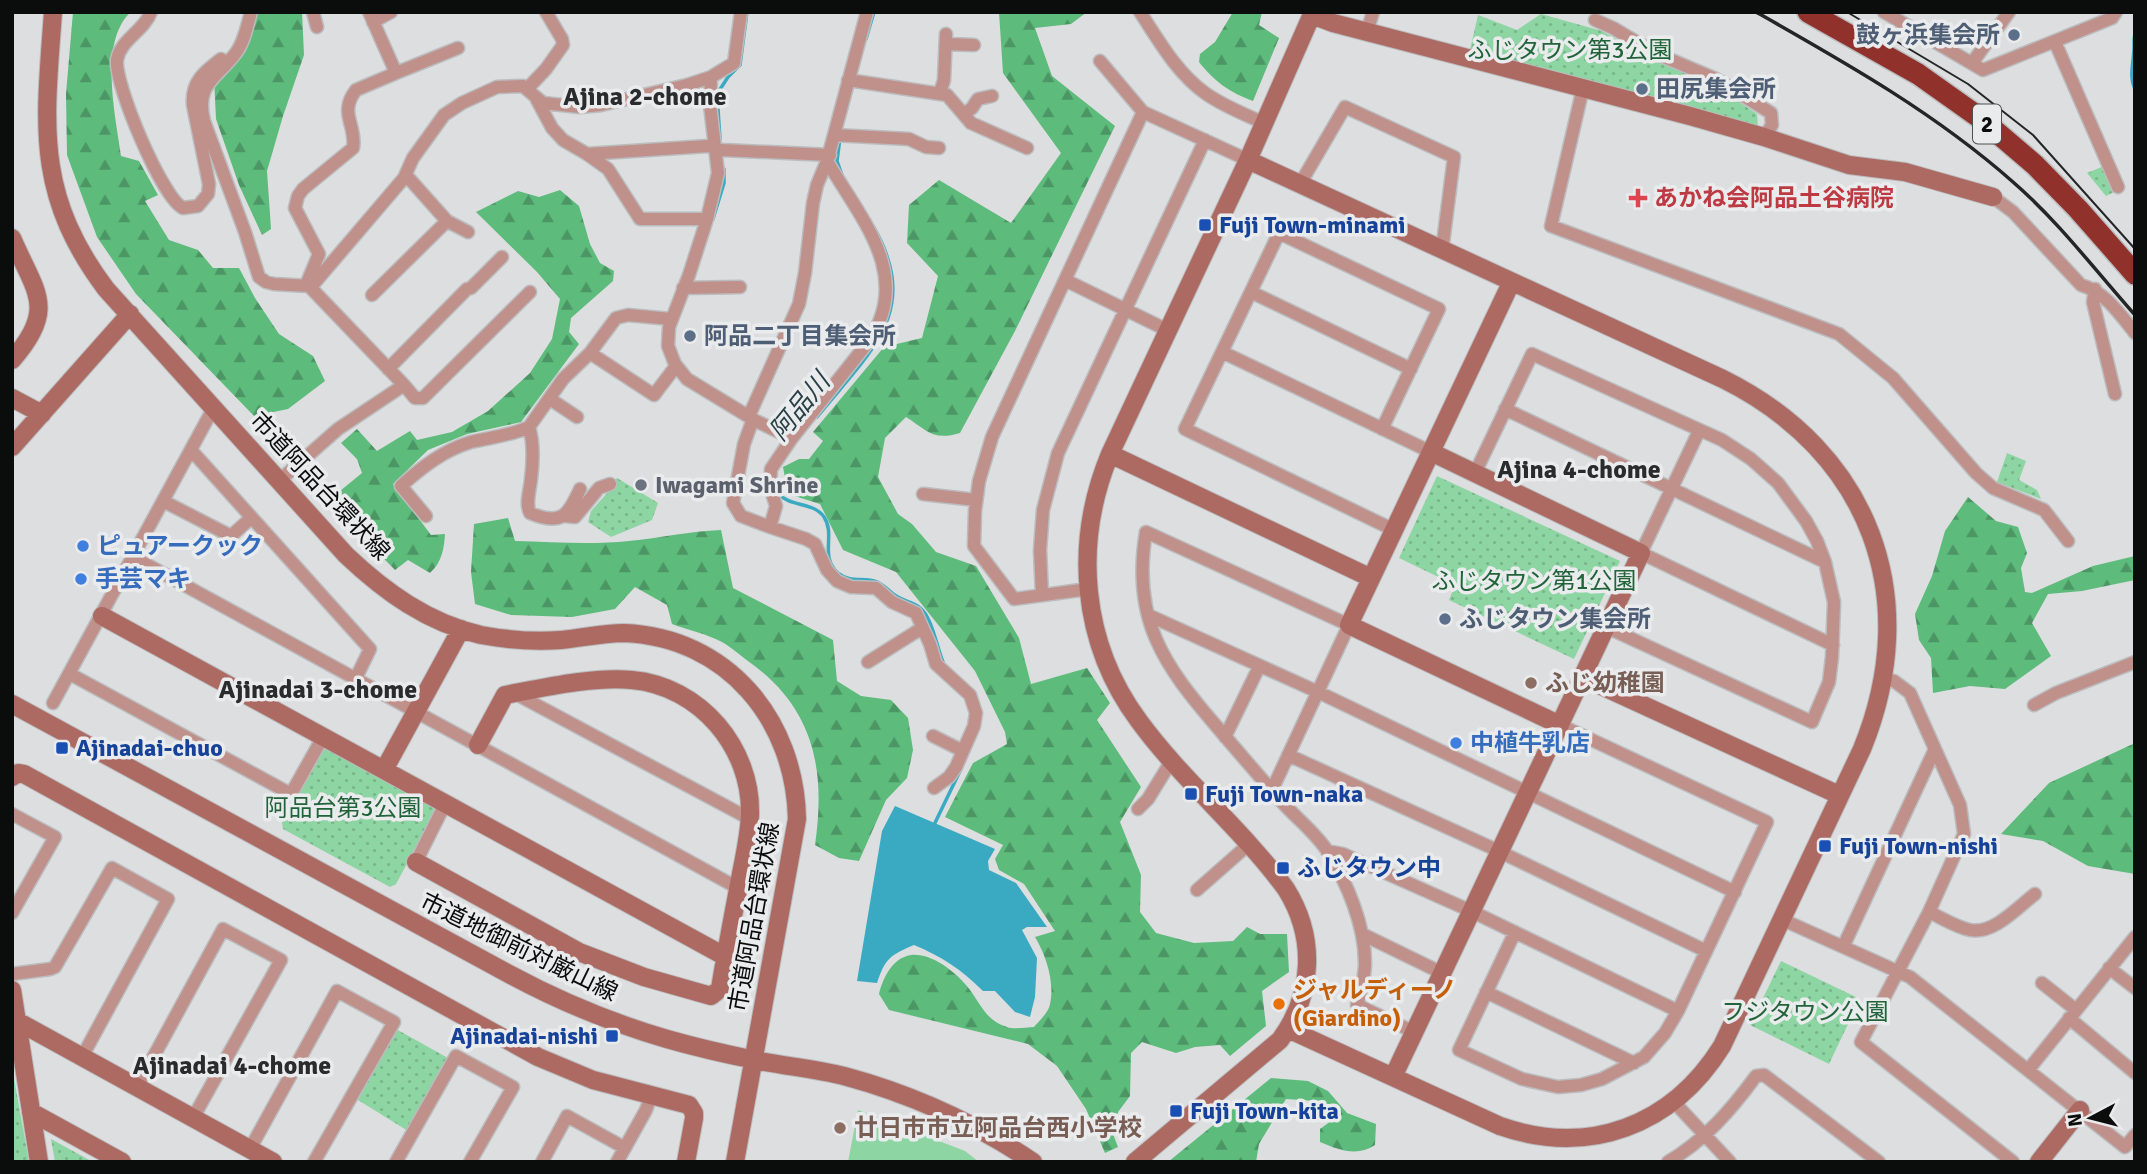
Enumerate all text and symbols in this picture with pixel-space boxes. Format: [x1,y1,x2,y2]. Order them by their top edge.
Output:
place label: 鼓ヶ浜集会所 [1856,20,2000,50]
marker: 鼓ヶ浜集会所 [2006,27,2022,43]
park label: ふじタウン第3公園 [1468,35,1672,65]
place label: 田尻集会所 [1656,74,1776,104]
district label: Ajina 2-chome [563,81,727,113]
marker: 田尻集会所 [1634,81,1650,97]
road number: 2 [1973,105,2001,144]
place label: あかね会阿品土谷病院 [1654,183,1894,213]
marker: あかね会阿品土谷病院 [1628,188,1648,208]
place label: Fuji Town-minami [1219,210,1405,240]
marker: Fuji Town-minami [1197,217,1213,233]
place label: 阿品二丁目集会所 [704,321,896,351]
marker: 阿品二丁目集会所 [682,328,698,344]
water label: 阿品川 [763,364,839,447]
street label: 市道阿品台環状線 [244,406,396,566]
district label: Ajina 4-chome [1497,454,1661,486]
place label: Iwagami Shrine [655,470,818,500]
marker: Iwagami Shrine [633,477,649,493]
place label: ピュアークック [97,531,263,561]
marker: ピュアークック [75,538,91,554]
place label: 手芸マキ [95,564,191,594]
park label: ふじタウン第1公園 [1432,566,1636,596]
marker: 手芸マキ [73,571,89,587]
place label: ふじタウン集会所 [1459,604,1651,634]
marker: ふじタウン集会所 [1437,611,1453,627]
place label: ふじ幼稚園 [1545,668,1665,698]
district label: Ajinadai 3-chome [219,674,417,706]
marker: ふじ幼稚園 [1523,675,1539,691]
place label: 中植牛乳店 [1470,728,1590,758]
place label: Ajinadai-chuo [76,733,223,763]
marker: 中植牛乳店 [1448,735,1464,751]
marker: Ajinadai-chuo [54,740,70,756]
place label: Fuji Town-naka [1205,779,1363,809]
marker: Fuji Town-naka [1183,786,1199,802]
park label: 阿品台第3公園 [265,793,421,823]
street label: 市道阿品台環状線 [723,820,785,1014]
place label: Fuji Town-nishi [1839,831,1998,861]
marker: Fuji Town-nishi [1817,838,1833,854]
place label: ふじタウン中 [1297,853,1441,883]
marker: ふじタウン中 [1275,860,1291,876]
street label: 市道地御前対厳山線 [415,886,623,1008]
place label: ジャルディーノ (Giardino) [1293,975,1457,1033]
marker: ジャルディーノ (Giardino) [1271,996,1287,1012]
park label: フジタウン公園 [1721,997,1889,1027]
place label: Ajinadai-nishi [450,1021,598,1051]
marker: Ajinadai-nishi [604,1028,620,1044]
district label: Ajinadai 4-chome [133,1050,331,1082]
north arrow [2056,1083,2126,1153]
place label: Fuji Town-kita [1190,1096,1339,1126]
marker: Fuji Town-kita [1168,1103,1184,1119]
text: N [2062,1112,2088,1128]
place label: 廿日市市立阿品台西小学校 [854,1113,1142,1143]
marker: 廿日市市立阿品台西小学校 [832,1120,848,1136]

